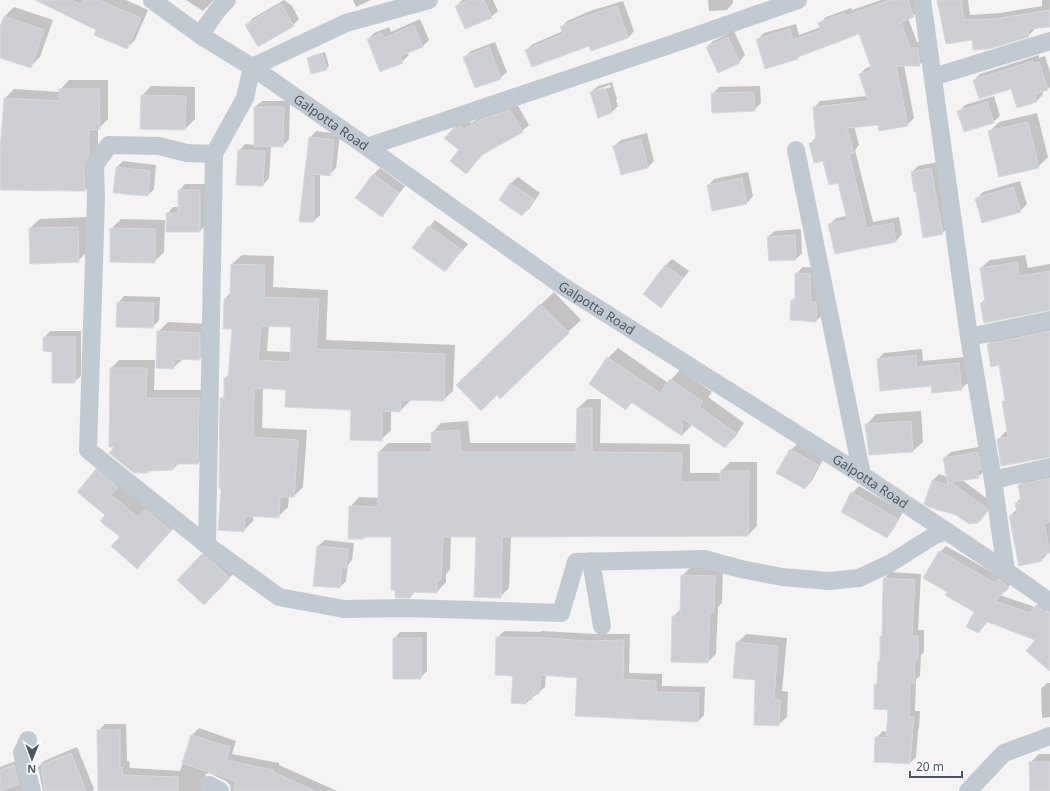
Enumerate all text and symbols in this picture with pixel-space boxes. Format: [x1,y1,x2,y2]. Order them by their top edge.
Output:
street label: Galpotta Road [290,90,372,154]
street label: Galpotta Road [555,277,639,339]
street label: Galpotta Road [829,450,912,512]
north arrow [12,739,52,779]
scale bar [910,753,962,779]
text: 20 m [916,758,944,775]
text: N [27,762,36,777]

